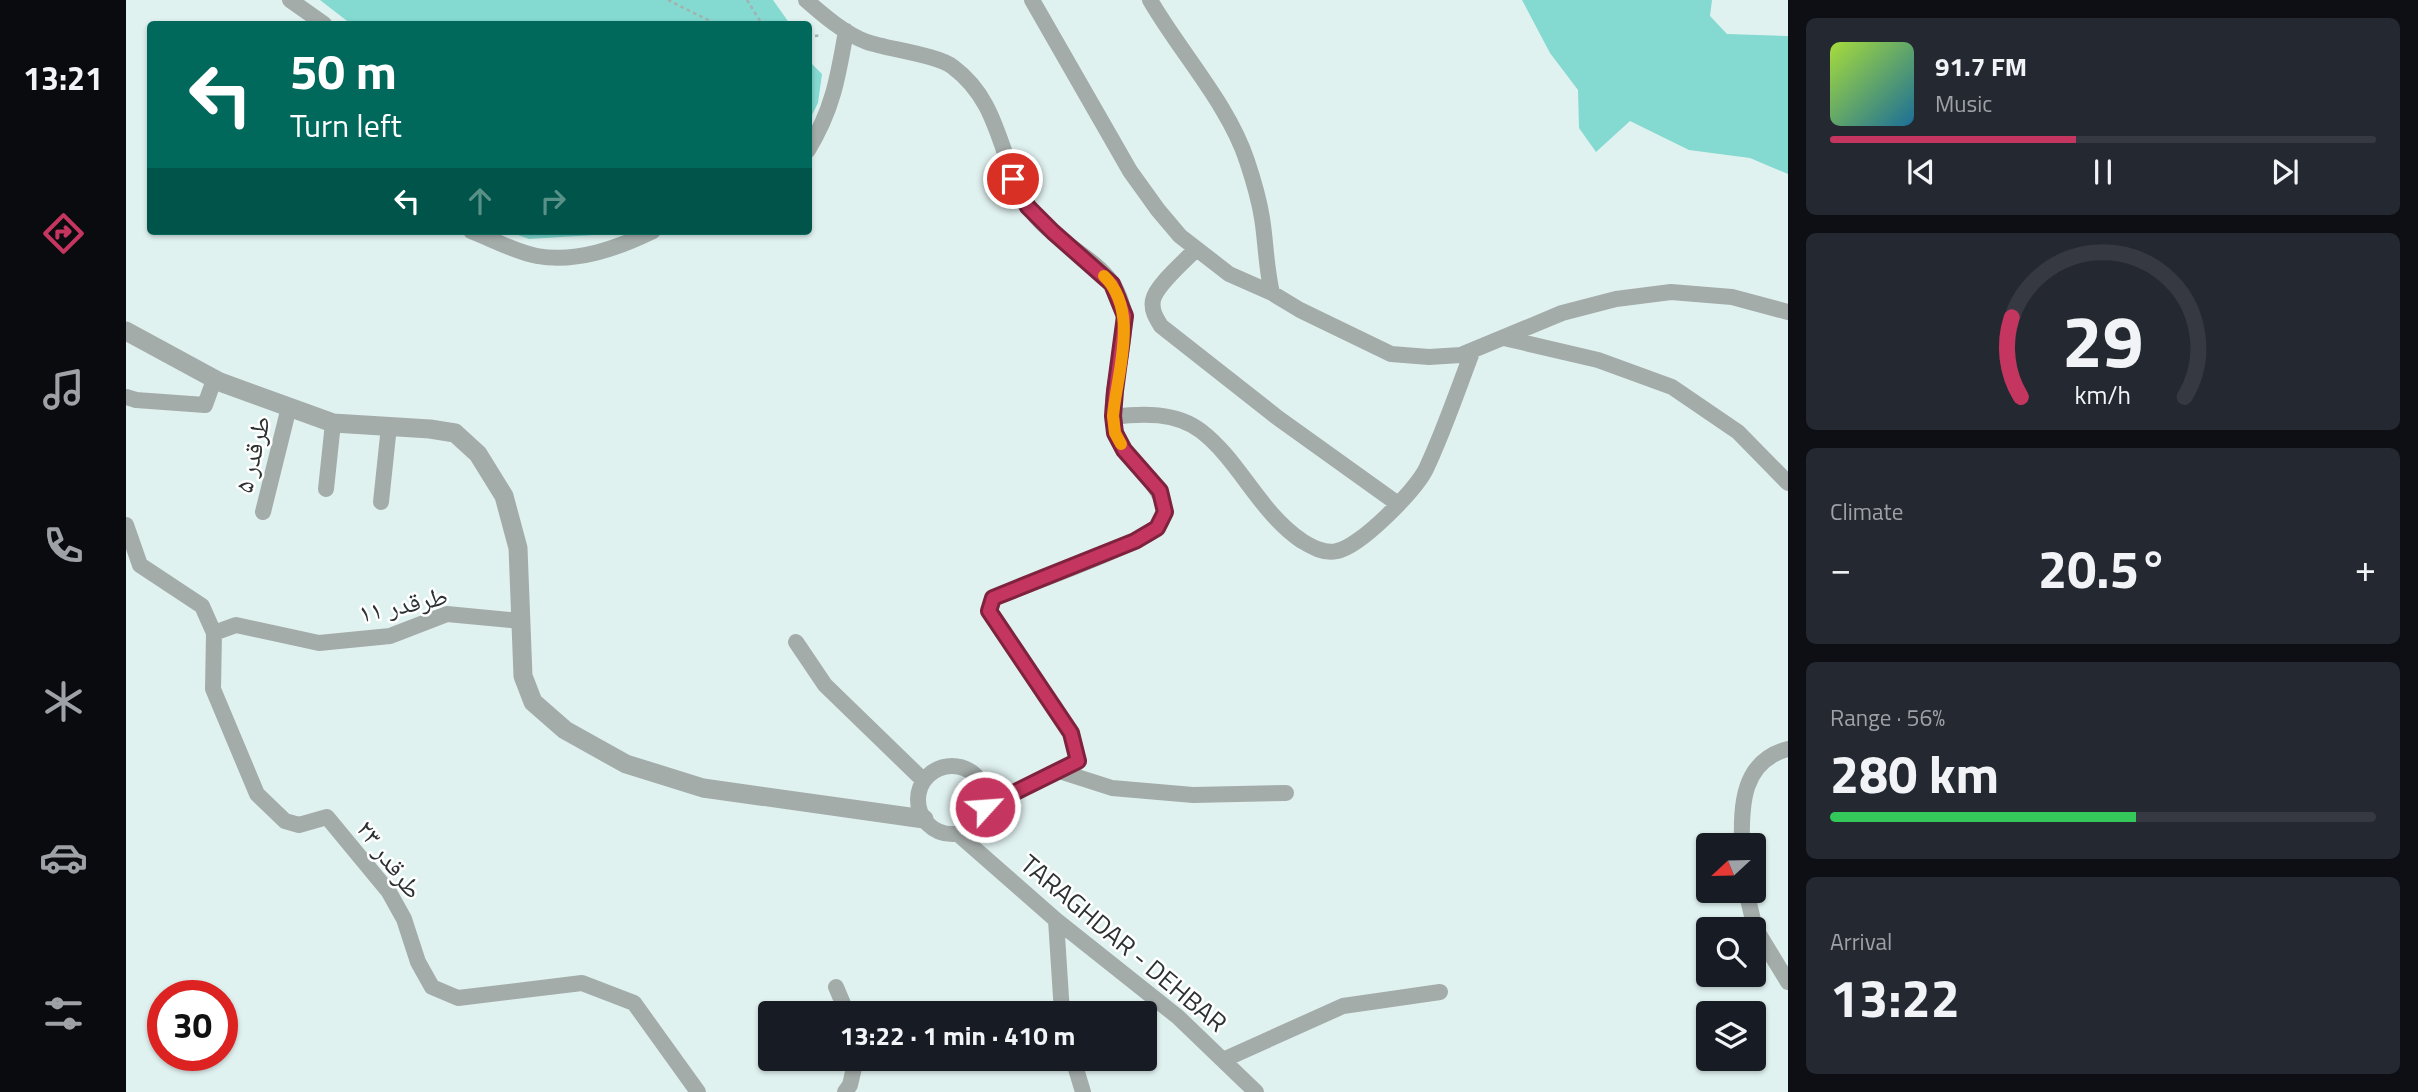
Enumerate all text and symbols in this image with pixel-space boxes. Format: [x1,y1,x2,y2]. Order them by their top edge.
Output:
text: 50 m [290,33,397,108]
text: 91.7 FM [1935,47,2027,86]
icon: left [175,49,266,140]
text: 13:21 [23,54,103,102]
text: Music [1935,86,1992,121]
text: Turn left [290,101,402,149]
pin [983,149,1043,209]
icon: previous [1902,153,1940,191]
icon: pause [2084,153,2122,191]
icon: next [2266,153,2304,191]
icon: arrive [994,160,1032,198]
icon: left [388,182,426,220]
icon: ahead [461,182,499,220]
icon: right [534,182,572,220]
icon: directions [39,209,88,258]
text: 29 [2062,286,2144,396]
icon: music [39,365,88,414]
text: km/h [2075,376,2131,414]
street label: طرقدر ۵ [224,411,280,497]
text: Climate [1830,494,1903,529]
icon: phone [39,521,88,570]
text: 20.5° [2038,529,2168,608]
text: − [1830,539,1851,597]
text: + [2355,539,2376,597]
street label: طرقدر ۱۱ [355,576,451,632]
icon: climate [39,677,88,726]
text: Range · 56% [1830,700,1945,735]
text: 280 km [1830,734,1999,813]
position arrow [948,770,1022,844]
street label: طرقدر ۲۳ [347,811,433,907]
icon: car [39,833,88,882]
north arrow [1696,833,1766,903]
map controls [1696,833,1766,1071]
street label: TARAGHDAR - DEHBAR [1012,845,1236,1041]
button: search [1696,917,1766,987]
text: Arrival [1830,924,1892,959]
text: 13:22 [1830,958,1960,1037]
speed limit sign: 30 [147,980,238,1071]
icon: filters [39,989,88,1038]
button: layers [1696,1001,1766,1071]
text: 13:22 · 1 min · 410 m [840,1016,1075,1055]

